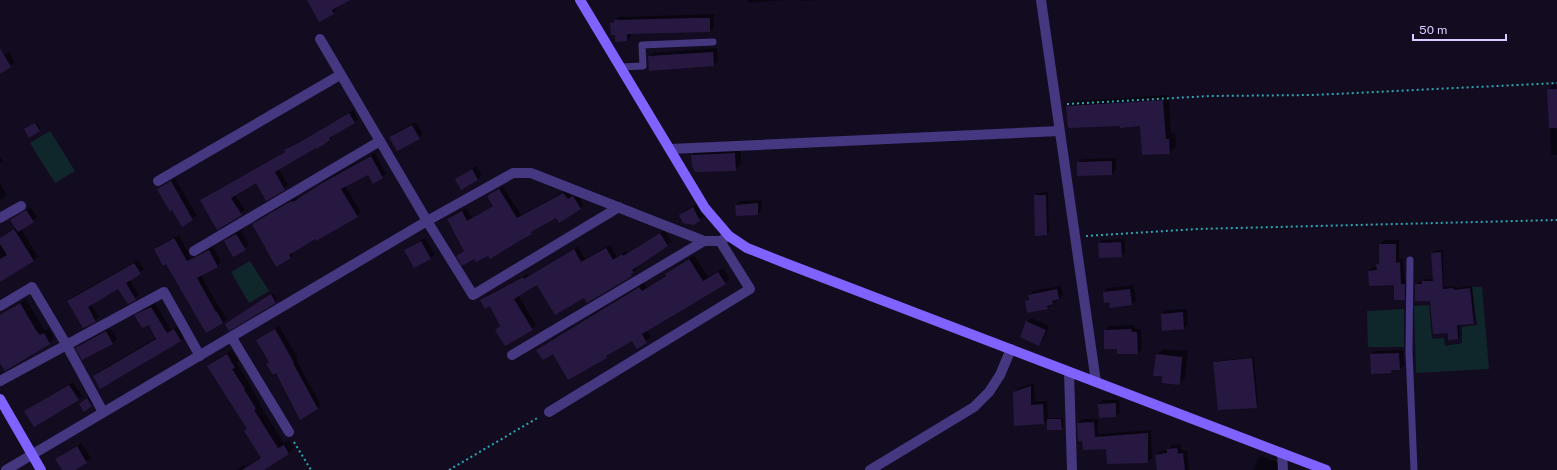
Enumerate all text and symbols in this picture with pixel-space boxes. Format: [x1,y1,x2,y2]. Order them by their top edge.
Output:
scale bar [1413,16,1506,42]
text: 50 m [1419,23,1447,37]

